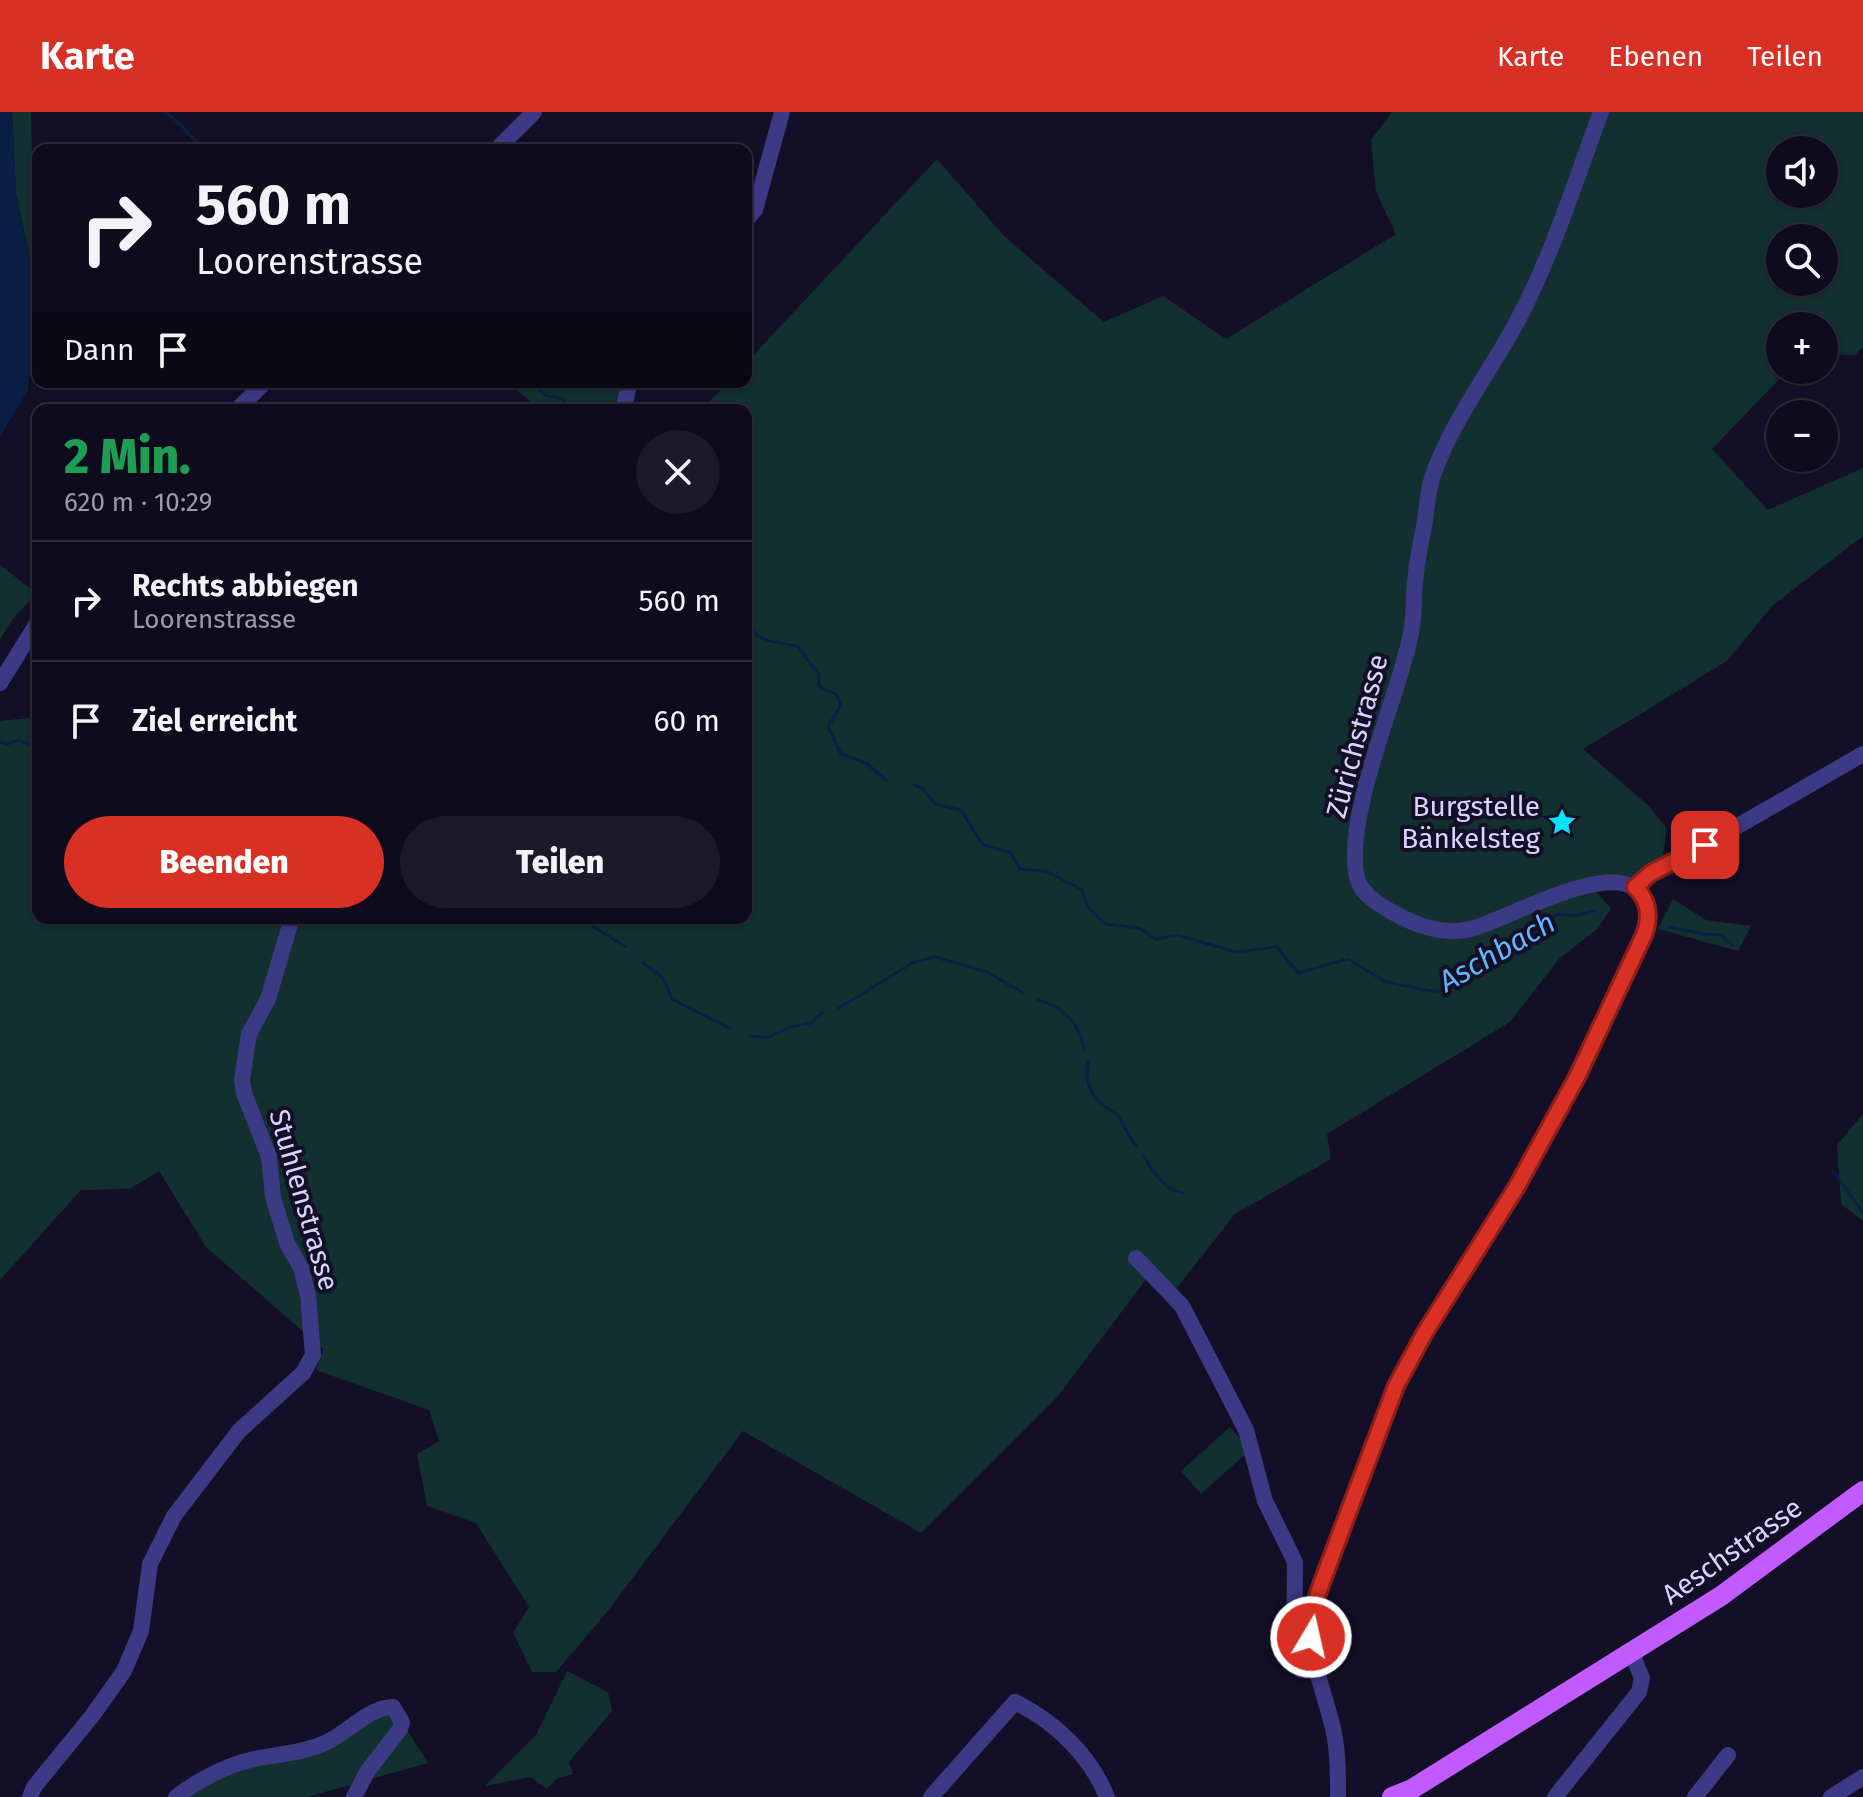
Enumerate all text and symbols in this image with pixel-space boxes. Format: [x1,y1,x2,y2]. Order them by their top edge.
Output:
text: Karte [40,33,135,79]
text: Karte [1497,40,1564,73]
text: Ebenen [1608,40,1703,73]
text: Teilen [1747,40,1823,73]
map controls [1766,136,1838,472]
button: sound [1766,136,1838,208]
text: 560 m [196,172,351,239]
icon: right [64,176,168,280]
button: search [1766,224,1838,296]
text: Loorenstrasse [196,240,423,284]
button: + [1766,312,1838,384]
icon: arrive [151,328,195,372]
text: Dann [64,332,135,368]
button: − [1766,400,1838,472]
text: 2 Min. [64,428,191,486]
button: close [636,430,720,514]
text: 620 m · 10:29 [64,487,212,518]
text: Rechts abbiegen [132,568,359,604]
icon: right [64,579,108,623]
text: 560 m [639,583,720,619]
text: Loorenstrasse [132,604,296,635]
street label: Zürichstrasse [1319,651,1395,821]
icon: arrive [64,699,108,743]
text: Ziel erreicht [132,703,297,739]
text: 60 m [654,703,720,739]
place label: Burgstelle Bänkelsteg [1401,790,1540,855]
place icon: Burgstelle Bänkelsteg [1547,807,1577,837]
pin [1671,811,1739,879]
button: Beenden [64,816,384,908]
button: Teilen [400,816,720,908]
icon: arrive [1683,823,1727,867]
water label: Aschbach [1432,904,1562,1000]
street label: Stuhlenstrasse [262,1106,346,1294]
street label: Aeschstrasse [1656,1491,1808,1611]
position arrow [1269,1595,1353,1679]

